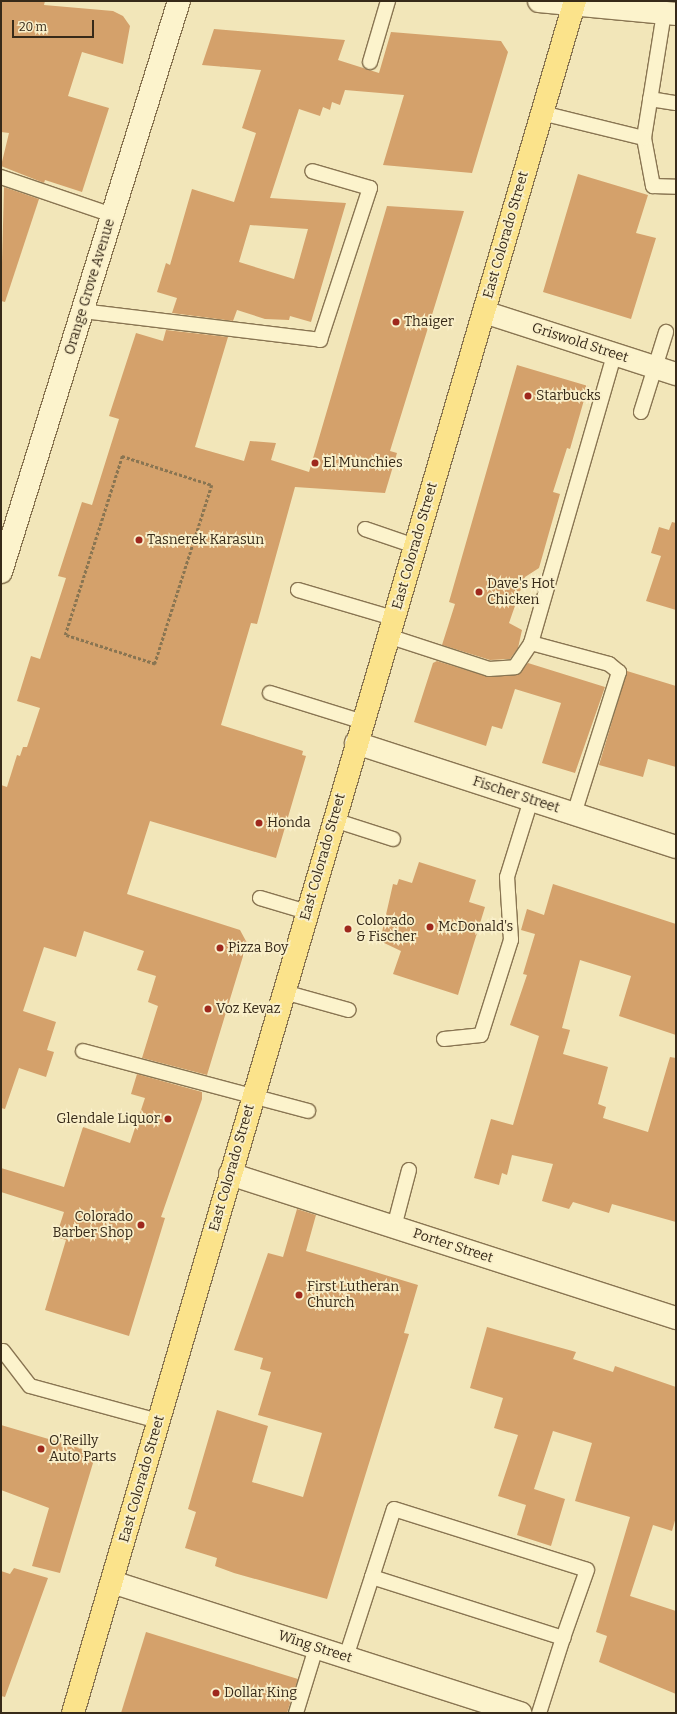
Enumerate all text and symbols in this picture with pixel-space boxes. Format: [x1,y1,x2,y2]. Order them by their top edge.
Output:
scale bar [14,12,96,38]
text: 20 m [19,20,47,34]
street label: East Colorado Street [480,169,532,301]
street label: Orange Grove Avenue [61,217,119,357]
place label: Thaiger [404,314,454,330]
marker: Thaiger [391,317,401,327]
street label: Griswold Street [530,319,630,367]
place label: Starbucks [536,388,601,404]
marker: Starbucks [523,391,533,401]
place label: El Munchies [323,455,403,471]
marker: El Munchies [310,458,320,468]
street label: East Colorado Street [389,480,441,612]
place label: Tasnerek Karasun [147,532,264,548]
marker: Tasnerek Karasun [134,535,144,545]
place label: Dave's Hot Chicken [487,576,555,608]
marker: Dave's Hot Chicken [474,587,484,597]
street label: Fischer Street [470,773,562,817]
street label: East Colorado Street [297,791,349,923]
place label: Honda [267,815,311,831]
marker: Honda [254,818,264,828]
place label: Colorado & Fischer [356,913,416,946]
place label: McDonald's [438,919,513,935]
marker: McDonald's [425,922,435,932]
marker: Colorado & Fischer [343,924,353,934]
place label: Pizza Boy [228,940,288,956]
marker: Pizza Boy [215,943,225,953]
place label: Voz Kevaz [216,1001,280,1017]
marker: Voz Kevaz [203,1004,213,1014]
street label: East Colorado Street [206,1102,258,1234]
place label: Glendale Liquor [56,1111,160,1127]
marker: Glendale Liquor [163,1114,173,1124]
place label: Colorado Barber Shop [52,1209,133,1242]
marker: Colorado Barber Shop [136,1220,146,1230]
street label: Porter Street [411,1225,495,1267]
place label: First Lutheran Church [307,1279,399,1312]
marker: First Lutheran Church [294,1290,304,1300]
street label: East Colorado Street [116,1413,168,1545]
place label: O'Reilly Auto Parts [49,1433,116,1466]
marker: O'Reilly Auto Parts [36,1444,46,1454]
street label: Wing Street [276,1627,354,1667]
place label: Dollar King [224,1685,297,1701]
marker: Dollar King [211,1688,221,1698]

